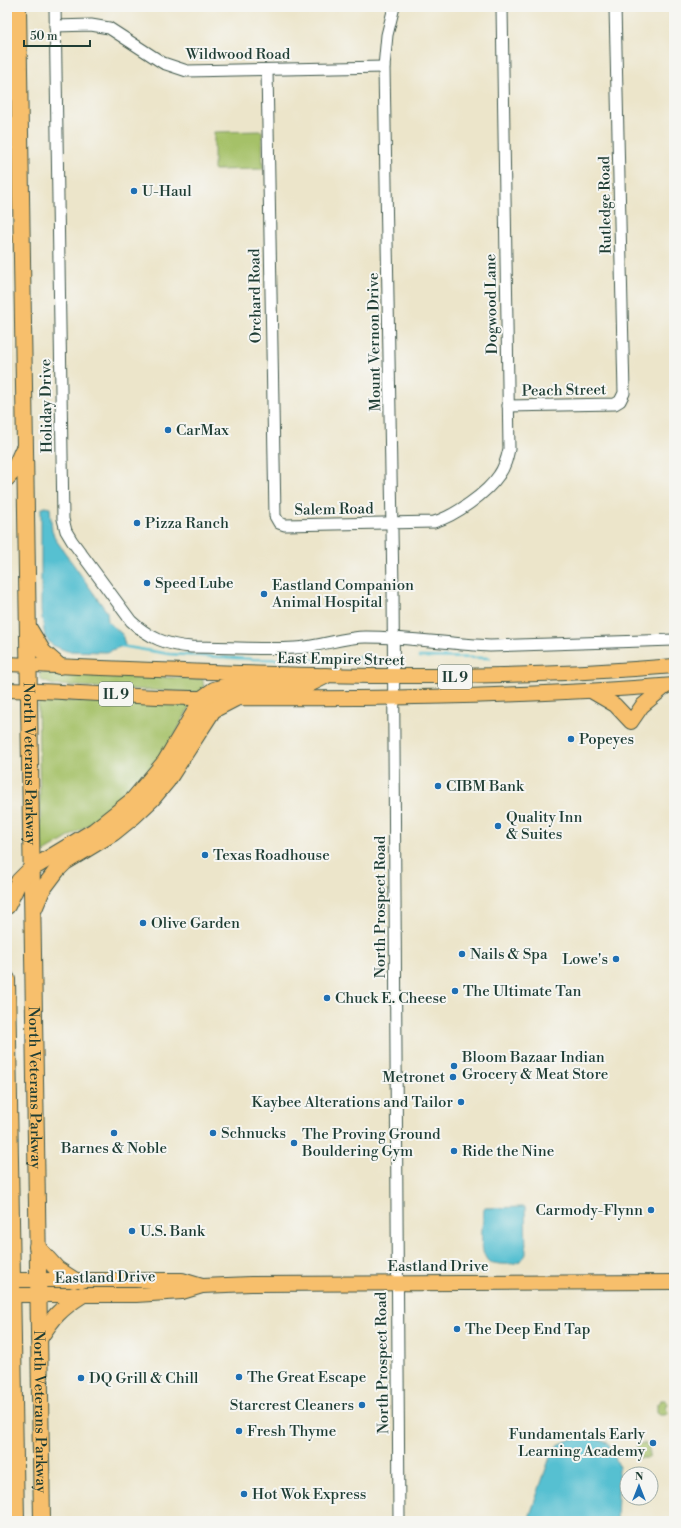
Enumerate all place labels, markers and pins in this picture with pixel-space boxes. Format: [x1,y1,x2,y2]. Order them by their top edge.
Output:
place label: U-Haul [142,182,192,201]
marker: U-Haul [129,186,139,196]
place label: CarMax [176,421,229,440]
marker: CarMax [163,425,173,435]
place label: Pizza Ranch [145,514,229,533]
marker: Pizza Ranch [132,518,142,528]
place label: Speed Lube [155,574,234,593]
place label: Eastland Companion Animal Hospital [271,576,414,612]
marker: Speed Lube [142,578,152,588]
marker: Eastland Companion Animal Hospital [259,589,269,599]
place label: Popeyes [579,730,634,749]
marker: Popeyes [566,734,576,744]
place label: CIBM Bank [446,777,525,796]
marker: CIBM Bank [433,781,443,791]
place label: Quality Inn & Suites [506,808,582,844]
marker: Quality Inn & Suites [493,821,503,831]
place label: Texas Roadhouse [213,846,330,865]
marker: Texas Roadhouse [200,850,210,860]
place label: Olive Garden [151,914,240,933]
marker: Olive Garden [138,918,148,928]
place label: Nails & Spa [470,945,548,964]
marker: Nails & Spa [457,949,467,959]
place label: Lowe's [562,950,608,969]
marker: Lowe's [611,954,621,964]
place label: The Ultimate Tan [463,982,581,1001]
marker: The Ultimate Tan [450,986,460,996]
place label: Chuck E. Cheese [335,989,447,1008]
marker: Chuck E. Cheese [322,993,332,1003]
place label: Bloom Bazaar Indian Grocery & Meat Store [461,1048,608,1084]
marker: Bloom Bazaar Indian Grocery & Meat Store [449,1061,459,1071]
place label: Metronet [382,1068,446,1087]
marker: Metronet [448,1072,458,1082]
place label: Kaybee Alterations and Tailor [251,1093,454,1112]
marker: Kaybee Alterations and Tailor [456,1097,466,1107]
place label: Schnucks [221,1124,286,1143]
place label: The Proving Ground Bouldering Gym [301,1125,441,1161]
marker: Barnes & Noble [109,1128,119,1138]
marker: Schnucks [208,1128,218,1138]
marker: The Proving Ground Bouldering Gym [289,1138,299,1148]
place label: Barnes & Noble [60,1139,167,1158]
place label: Ride the Nine [462,1142,554,1161]
marker: Ride the Nine [449,1146,459,1156]
place label: Carmody-Flynn [536,1201,643,1220]
marker: Carmody-Flynn [646,1205,656,1215]
place label: U.S. Bank [140,1222,206,1241]
marker: U.S. Bank [127,1226,137,1236]
place label: The Deep End Tap [465,1320,590,1339]
marker: The Deep End Tap [452,1324,462,1334]
place label: The Great Escape [247,1368,366,1387]
place label: DQ Grill & Chill [89,1369,199,1388]
marker: The Great Escape [234,1372,244,1382]
marker: DQ Grill & Chill [76,1373,86,1383]
place label: Starcrest Cleaners [230,1396,354,1415]
marker: Starcrest Cleaners [357,1400,367,1410]
place label: Fresh Thyme [247,1422,336,1441]
place label: Fundamentals Early Learning Academy [509,1425,646,1461]
marker: Fresh Thyme [234,1426,244,1436]
marker: Fundamentals Early Learning Academy [648,1438,658,1448]
place label: Hot Wok Express [252,1485,366,1504]
marker: Hot Wok Express [239,1489,249,1499]

